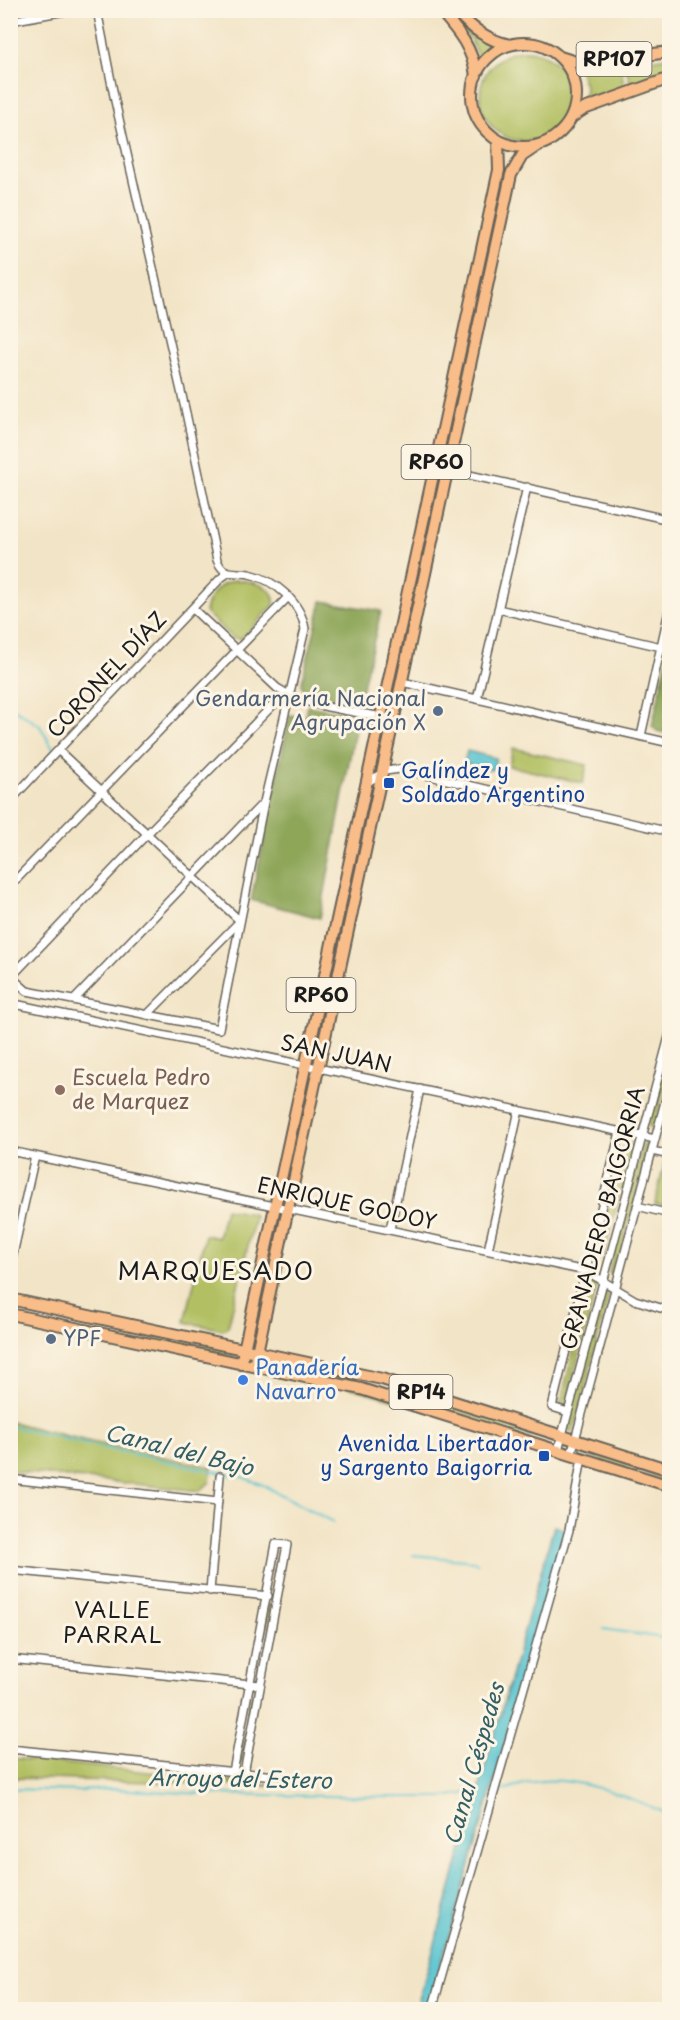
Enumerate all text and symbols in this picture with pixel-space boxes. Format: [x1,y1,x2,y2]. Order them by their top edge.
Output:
road number: RP107 [576,42,652,76]
road number: RP60 [402,445,470,479]
street label: CORONEL DÍAZ [38,603,173,744]
place label: Gendarmería Nacional Agrupación X [195,681,426,737]
marker: Gendarmería Nacional Agrupación X [431,704,445,718]
place label: Galíndez y Soldado Argentino [401,753,585,809]
marker: Galíndez y Soldado Argentino [382,776,396,790]
road number: RP60 [286,978,356,1012]
street label: SAN JUAN [278,1025,395,1079]
place label: Escuela Pedro de Marquez [72,1060,210,1116]
street label: GRANADERO BAIGORRIA [550,1082,652,1353]
marker: Escuela Pedro de Marquez [53,1083,67,1097]
street label: ENRIQUE GODOY [255,1167,440,1237]
district label: MARQUESADO [117,1252,315,1288]
place label: YPF [63,1321,101,1353]
marker: YPF [44,1332,58,1346]
place label: Panadería Navarro [255,1350,360,1406]
marker: Panadería Navarro [236,1373,250,1387]
road number: RP14 [390,1375,452,1409]
water label: Canal del Bajo [102,1414,258,1483]
place label: Avenida Libertador y Sargento Baigorria [320,1426,532,1482]
marker: Avenida Libertador y Sargento Baigorria [537,1449,551,1463]
district label: VALLE PARRAL [63,1592,163,1650]
water label: Canal Céspedes [434,1677,512,1848]
water label: Arroyo del Estero [148,1759,333,1796]

